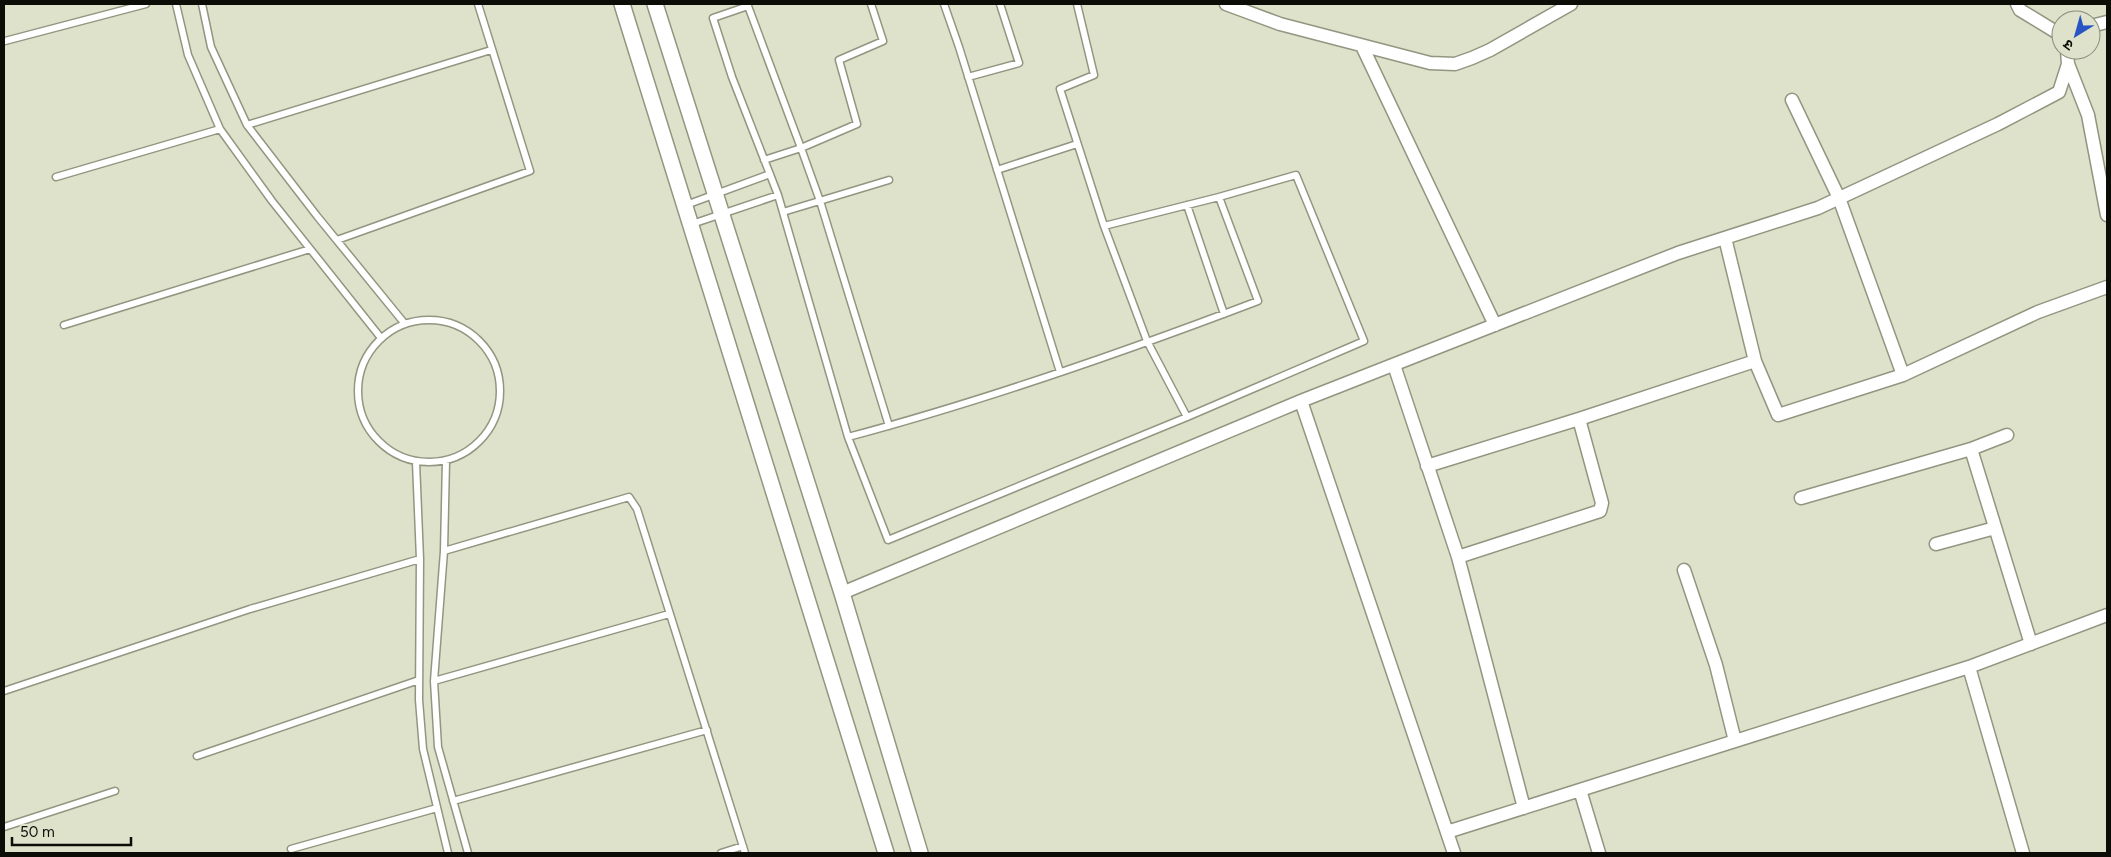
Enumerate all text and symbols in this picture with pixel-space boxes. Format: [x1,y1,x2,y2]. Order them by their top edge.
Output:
north arrow [2051,10,2101,60]
text: उ [2059,35,2077,54]
scale bar [12,814,131,846]
text: 50 m [20,823,55,841]

